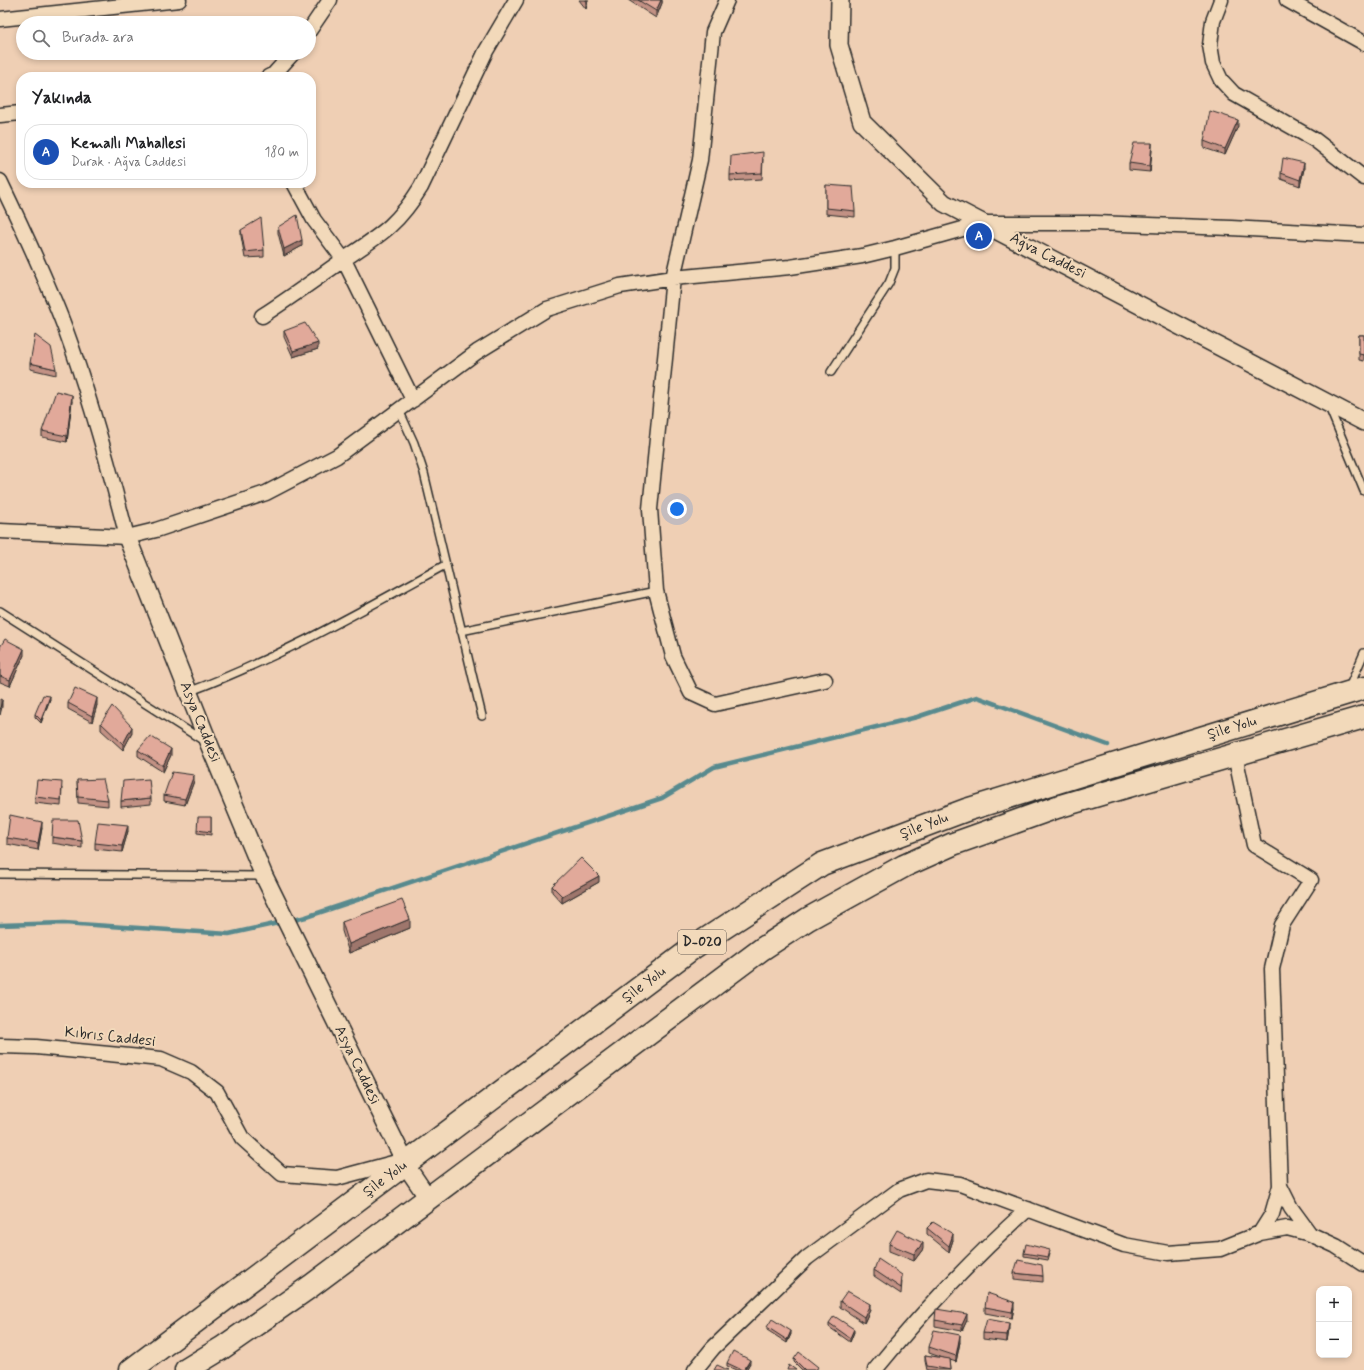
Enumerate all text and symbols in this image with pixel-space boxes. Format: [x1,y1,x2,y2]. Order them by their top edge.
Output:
search box [16,16,316,60]
icon: search [30,27,52,49]
text: Burada ara [62,28,134,48]
text: Yakında [32,87,92,109]
text: Kemallı Mahallesi [71,134,186,154]
text: A [42,144,50,161]
text: 180 m [264,144,299,161]
text: Durak · Ağva Caddesi [71,154,187,171]
pin: A [966,221,992,251]
street label: Ağva Caddesi [1006,228,1090,284]
your location [667,499,687,519]
street label: Asya Caddesi [175,679,225,765]
street label: Şile Yolu [1205,711,1259,745]
street label: Şile Yolu [897,808,951,844]
road number: D-020 [678,930,726,954]
street label: Şile Yolu [618,962,670,1008]
street label: Kıbrıs Caddesi [64,1022,156,1052]
street label: Asya Caddesi [329,1022,385,1108]
street label: Şile Yolu [359,1156,411,1202]
map controls [1316,1286,1352,1358]
button: + [1316,1286,1352,1322]
button: − [1316,1322,1352,1358]

